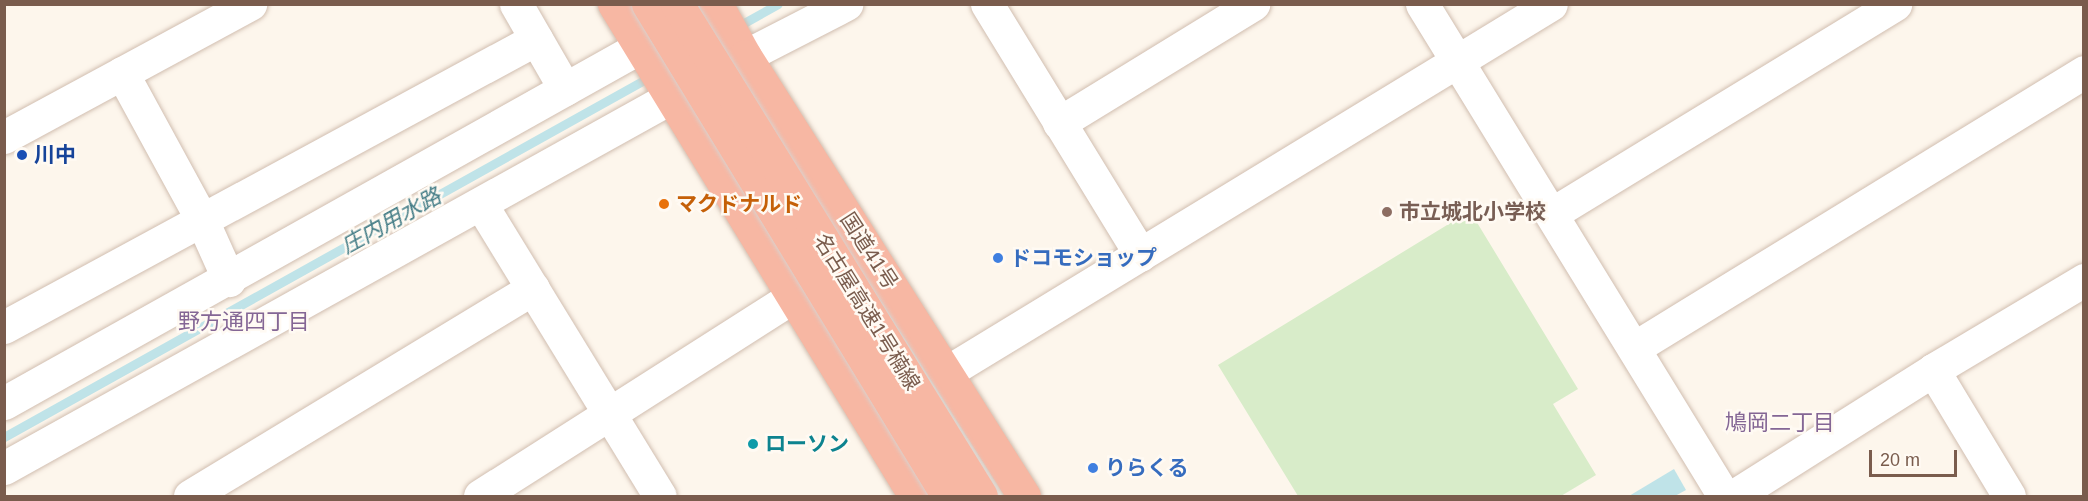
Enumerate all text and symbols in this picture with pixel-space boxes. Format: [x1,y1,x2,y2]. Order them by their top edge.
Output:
place label: 川中 [34,142,76,168]
marker: 川中 [15,148,29,162]
water label: 庄内用水路 [336,183,446,259]
place label: マクドナルド [676,191,802,217]
marker: マクドナルド [657,197,671,211]
place label: 市立城北小学校 [1399,199,1546,225]
marker: 市立城北小学校 [1380,205,1394,219]
street label: 国道41号 [835,208,903,294]
street label: 名古屋高速1号楠線 [809,229,925,395]
place label: ドコモショップ [1010,245,1157,271]
marker: ドコモショップ [991,251,1005,265]
district label: 野方通四丁目 [178,309,310,335]
district label: 鳩岡二丁目 [1725,410,1835,436]
place label: ローソン [765,431,849,457]
marker: ローソン [746,437,760,451]
scale bar [1872,438,1960,476]
text: 20 m [1880,450,1920,470]
place label: りらくる [1105,455,1189,481]
marker: りらくる [1086,461,1100,475]

